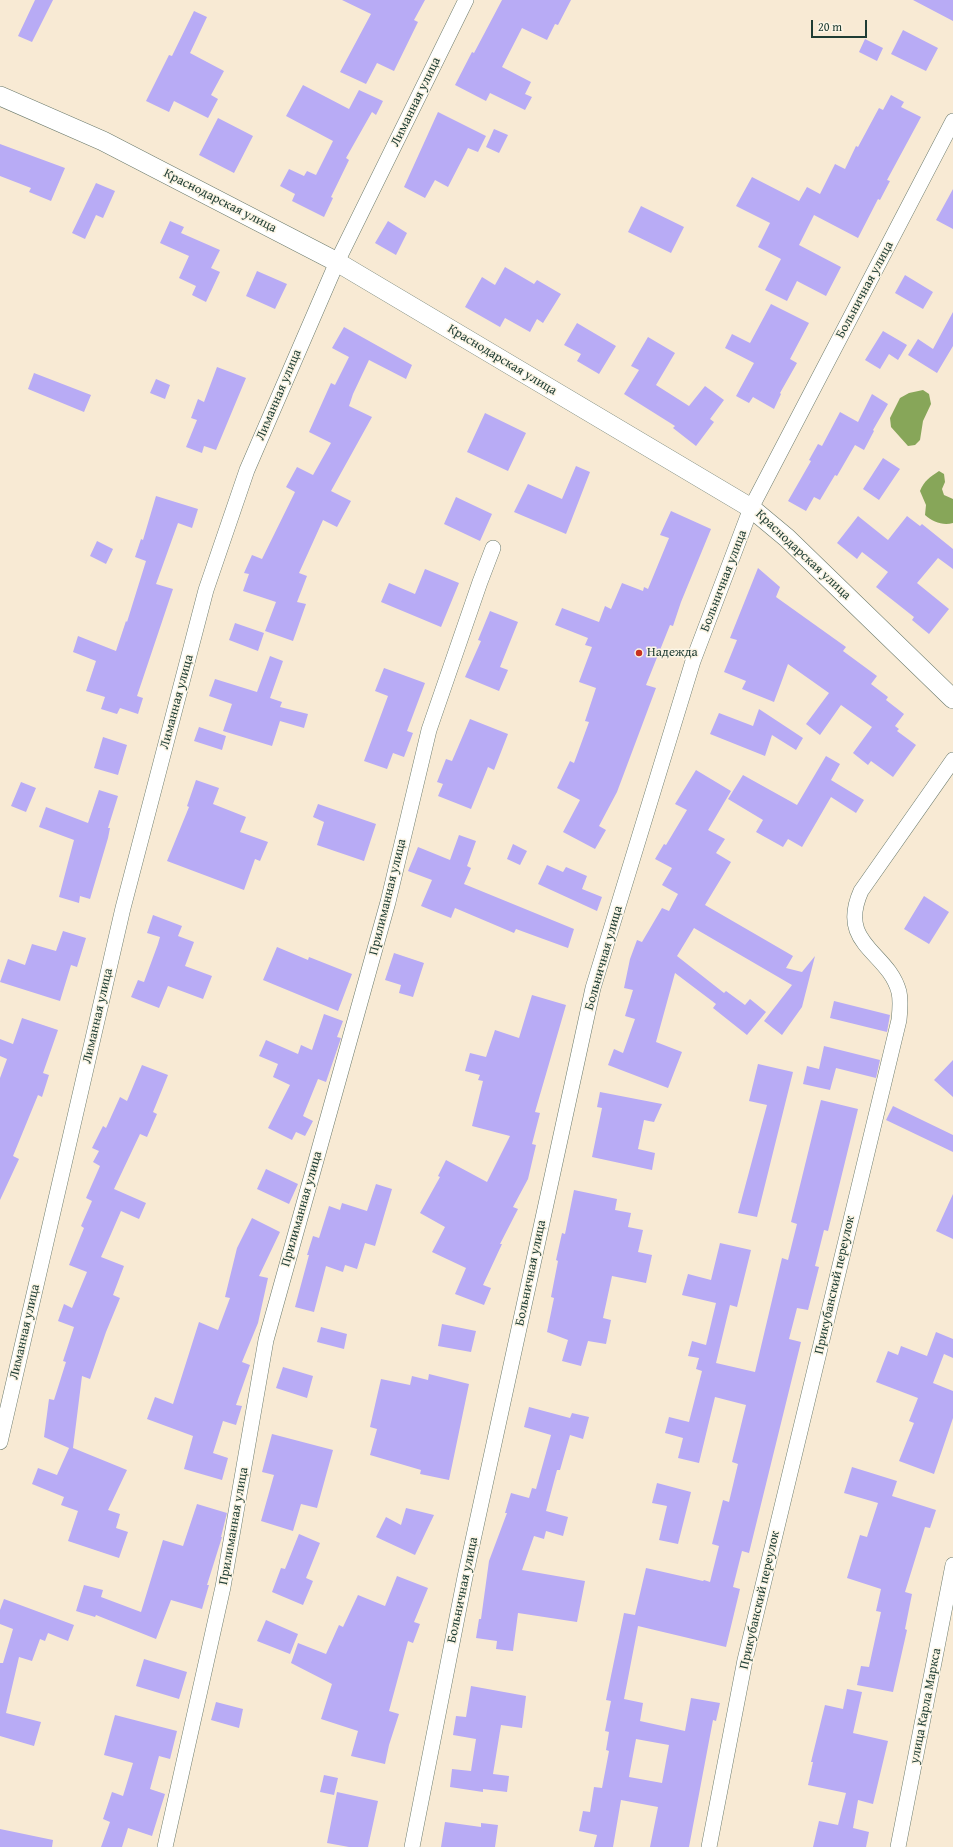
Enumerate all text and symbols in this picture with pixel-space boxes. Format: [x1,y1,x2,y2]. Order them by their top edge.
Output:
scale bar [813,12,869,38]
text: 20 m [818,18,842,35]
street label: Лиманная улица [388,55,444,149]
street label: Краснодарская улица [161,166,279,236]
street label: Больничная улица [833,239,897,341]
street label: Краснодарская улица [445,321,559,399]
street label: Лиманная улица [253,347,305,443]
street label: Краснодарская улица [752,507,854,603]
street label: Больничная улица [697,528,751,634]
place label: Надежда [647,645,698,661]
marker: Надежда [634,648,644,658]
street label: Лиманная улица [157,653,197,751]
street label: Прилиманная улица [366,837,410,957]
street label: Больничная улица [582,904,626,1012]
street label: Лиманная улица [79,967,117,1065]
street label: Прилиманная улица [278,1150,326,1268]
street label: Прикубанский переулок [811,1214,859,1356]
street label: Больничная улица [512,1219,550,1327]
street label: Лиманная улица [6,1283,44,1381]
street label: Прилиманная улица [216,1466,252,1586]
street label: Прикубанский переулок [736,1529,784,1671]
street label: Больничная улица [444,1536,482,1644]
street label: улица Карла Маркса [907,1647,945,1765]

